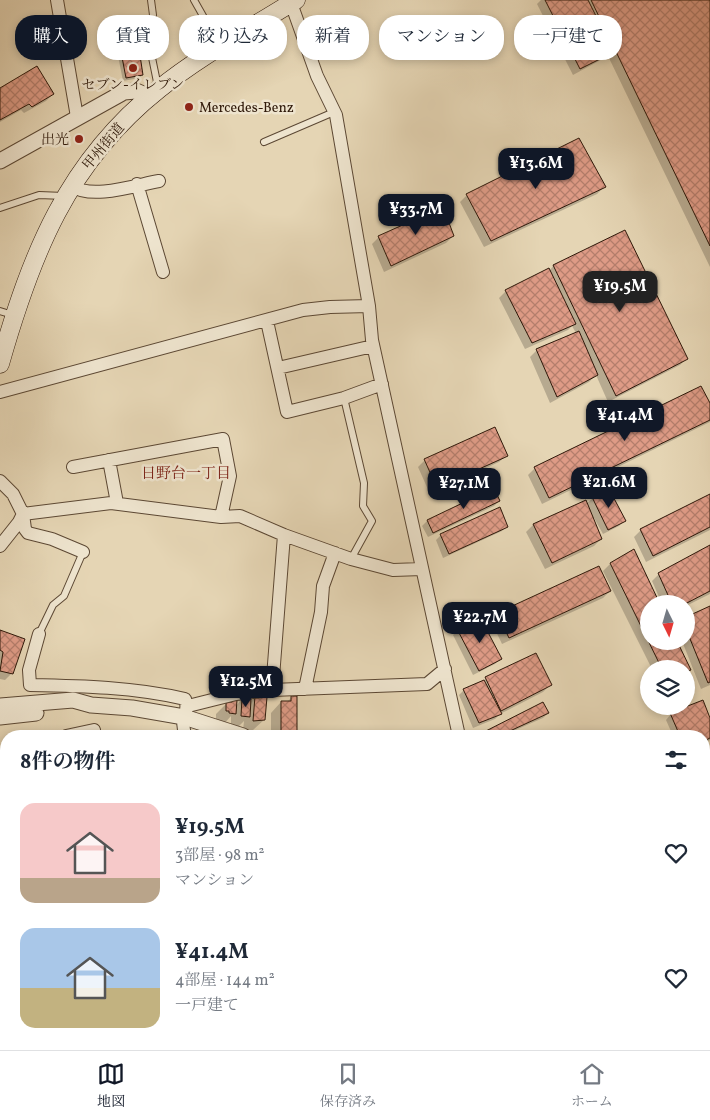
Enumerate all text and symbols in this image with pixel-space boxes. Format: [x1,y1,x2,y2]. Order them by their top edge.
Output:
chip: 購入 [15,15,87,60]
chip: 賃貸 [97,15,169,60]
chip: 絞り込み [179,15,287,60]
chip: 新着 [297,15,369,60]
chip: マンション [379,15,504,60]
chip: 一戸建て [514,15,622,60]
marker: セブン-イレブン [127,62,139,74]
place label: セブン-イレブン [82,76,184,95]
place label: Mercedes-Benz [199,99,294,118]
marker: Mercedes-Benz [183,101,195,113]
street label: 甲州街道 [79,119,129,175]
place label: 出光 [41,131,69,150]
marker: 出光 [73,133,85,145]
pin: ¥13.6M [495,148,577,190]
text: ¥13.6M [509,153,563,175]
pin: ¥33.7M [375,194,457,236]
text: ¥33.7M [389,199,443,221]
pin: ¥19.5M [579,270,661,313]
text: ¥19.5M [594,276,646,298]
pin: ¥41.4M [584,400,666,442]
text: ¥41.4M [597,405,653,427]
district label: 日野台一丁目 [141,464,231,485]
pin: ¥21.6M [568,466,650,509]
pin: ¥27.1M [423,468,505,510]
text: ¥21.6M [582,472,636,494]
text: ¥27.1M [439,473,489,495]
north arrow [640,595,695,650]
map controls [640,595,695,715]
pin: ¥22.7M [439,602,521,644]
text: ¥22.7M [453,607,507,629]
button: layers [640,660,695,715]
pin: ¥12.5M [205,666,287,708]
text: ¥12.5M [220,671,272,693]
icon: filters [662,746,690,774]
text: 8件の物件 [20,748,115,777]
text: ¥19.5M [175,813,244,842]
icon: home [60,823,120,883]
icon: heart [662,839,690,867]
text: 3部屋 · 98 m² [175,845,264,867]
text: マンション [175,870,254,892]
text: ¥41.4M [175,938,248,967]
icon: home [60,948,120,1008]
icon: heart [662,964,690,992]
text: 4部屋 · 144 m² [175,970,275,992]
text: 一戸建て [175,995,239,1017]
tab: 地図 [97,1060,125,1112]
tab: 保存済み [320,1060,376,1112]
tab: ホーム [571,1060,613,1112]

